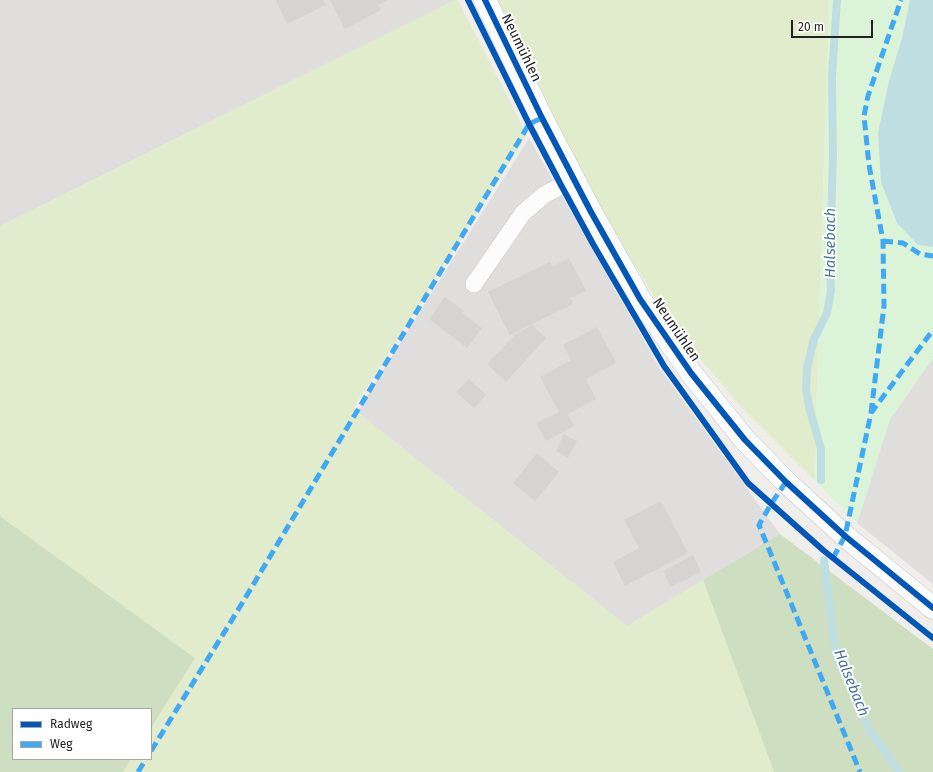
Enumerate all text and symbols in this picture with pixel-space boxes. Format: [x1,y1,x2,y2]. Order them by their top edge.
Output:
street label: Neumühlen [497,11,545,85]
scale bar [793,12,875,38]
text: 20 m [798,20,824,34]
water label: Halsebach [822,208,840,278]
street label: Neumühlen [648,295,704,365]
water label: Halsebach [829,647,873,719]
legend [12,708,152,760]
text: Radweg [50,717,92,731]
text: Weg [50,737,73,751]

